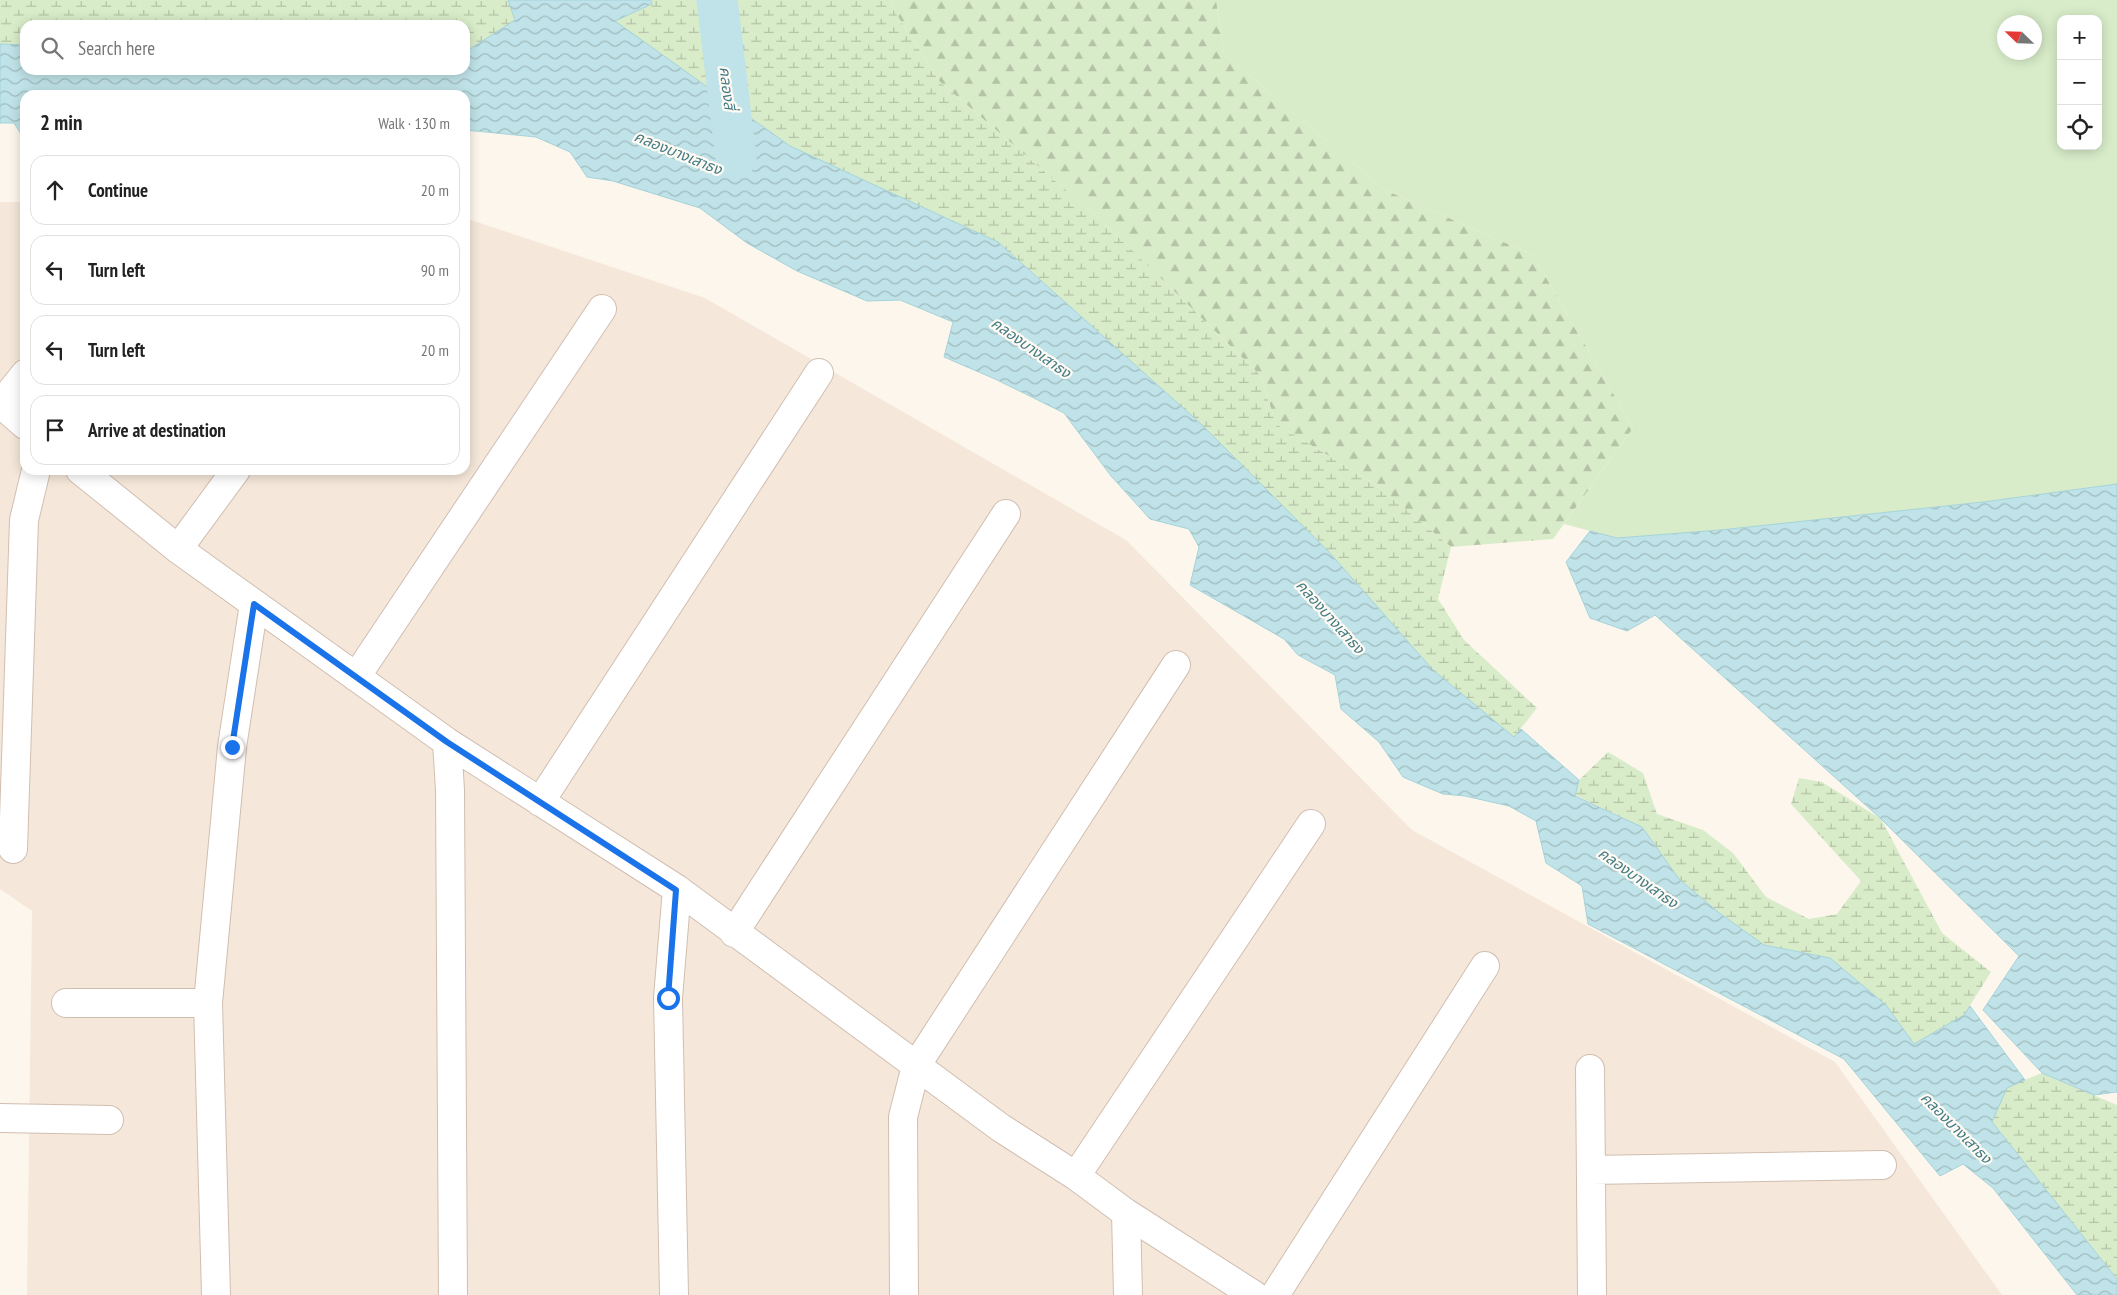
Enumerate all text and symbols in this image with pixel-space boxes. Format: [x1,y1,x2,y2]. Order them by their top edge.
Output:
north arrow [1997,15,2042,60]
map controls [2057,15,2102,150]
button: + [2057,15,2102,60]
search box [20,20,470,75]
icon: search [38,34,66,62]
text: Search here [78,36,155,60]
button: − [2057,60,2102,105]
water label: คลองสี่ [715,65,741,114]
button: locate [2057,105,2102,150]
text: 2 min [40,109,82,136]
text: Walk · 130 m [378,113,450,133]
water label: คลองบางเสาธง [632,126,726,179]
icon: ahead [41,176,69,204]
text: Continue [88,178,148,202]
text: 20 m [421,180,449,200]
icon: left [41,256,69,284]
text: Turn left [88,258,145,282]
text: 90 m [421,260,449,280]
water label: คลองบางเสาธง [988,313,1076,383]
icon: left [41,336,69,364]
text: Turn left [88,338,145,362]
text: 20 m [421,340,449,360]
icon: arrive [41,416,69,444]
text: Arrive at destination [88,418,226,442]
water label: คลองบางเสาธง [1292,576,1369,658]
route end [221,736,244,759]
water label: คลองบางเสาธง [1595,843,1683,913]
route start [657,987,680,1010]
water label: คลองบางเสาธง [1917,1088,1997,1168]

